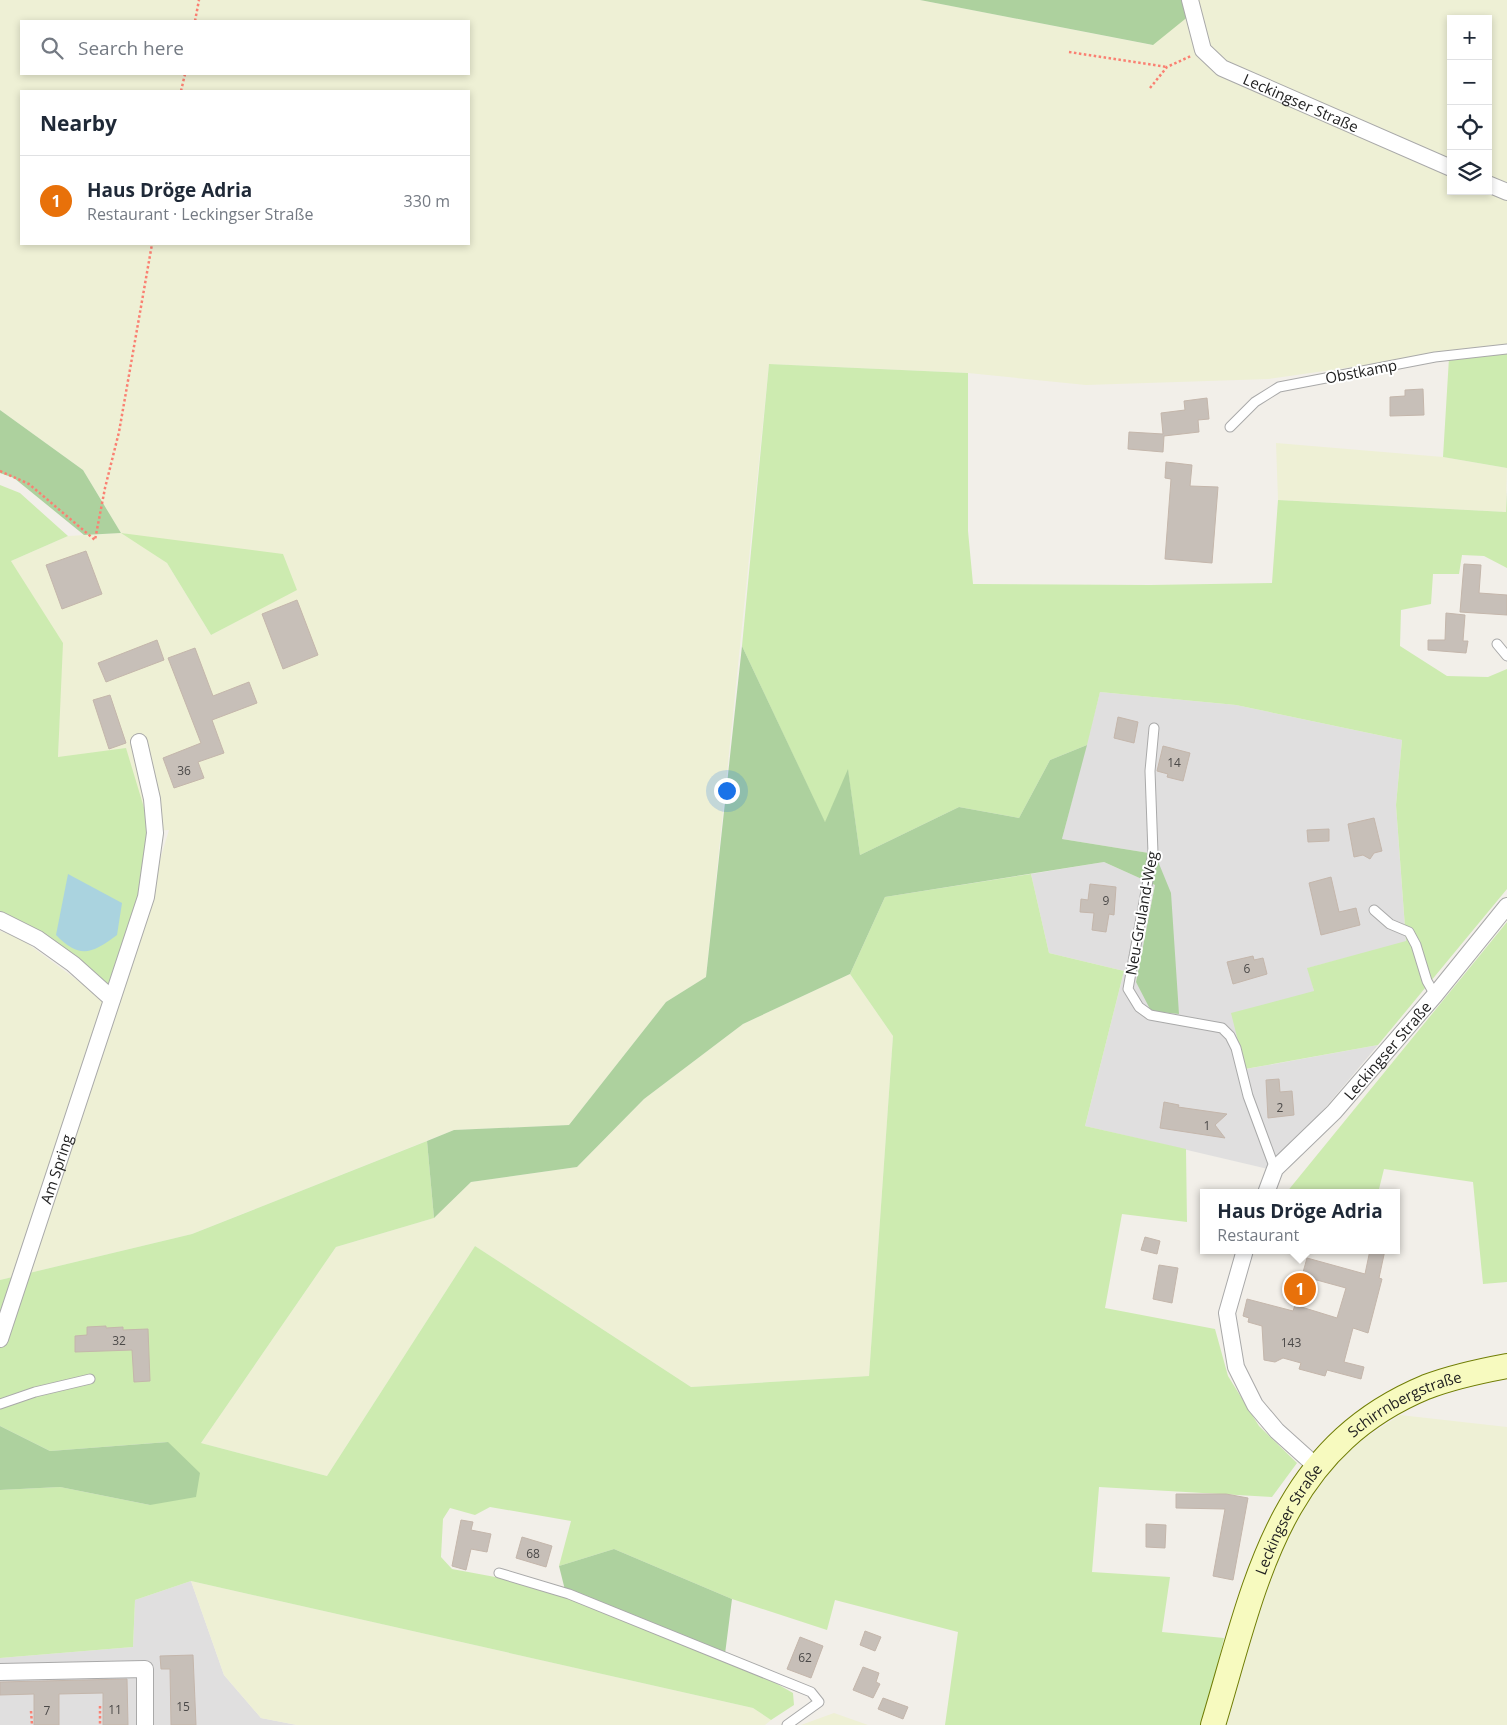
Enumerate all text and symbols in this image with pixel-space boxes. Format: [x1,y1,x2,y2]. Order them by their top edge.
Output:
map controls [1447,15,1492,195]
button: + [1447,15,1492,60]
search box [20,20,470,75]
icon: search [38,34,66,62]
text: Search here [78,35,184,61]
button: − [1447,60,1492,105]
street label: Leckingser Straße [1240,69,1362,136]
button: locate [1447,105,1492,150]
text: Nearby [40,109,117,137]
button: layers [1447,150,1492,195]
text: Haus Dröge Adria [87,177,252,203]
text: 1 [51,190,61,212]
text: 330 m [404,190,450,212]
text: Restaurant · Leckingser Straße [87,203,313,225]
street label: Obstkamp [1323,354,1399,388]
house number: 14 [1167,754,1181,771]
house number: 36 [177,762,191,779]
your location [714,778,740,804]
street label: Neu-Gruland-Weg [1120,849,1162,977]
house number: 9 [1103,892,1110,909]
house number: 6 [1244,960,1251,977]
street label: Leckingser Straße [1339,997,1435,1104]
house number: 2 [1277,1099,1284,1116]
house number: 1 [1204,1117,1210,1134]
street label: Am Spring [35,1132,77,1206]
popup [1200,1189,1400,1254]
text: Haus Dröge Adria [1217,1198,1383,1224]
text: Restaurant [1217,1224,1299,1246]
pin: 1 [1284,1270,1316,1308]
house number: 32 [112,1332,126,1349]
house number: 143 [1281,1334,1301,1351]
street label: Schirrnbergstraße [1343,1366,1464,1441]
street label: Leckingser Straße [1250,1459,1326,1578]
house number: 68 [526,1545,540,1562]
house number: 62 [798,1649,812,1666]
house number: 15 [176,1698,190,1715]
house number: 11 [108,1701,122,1718]
house number: 7 [44,1702,51,1719]

